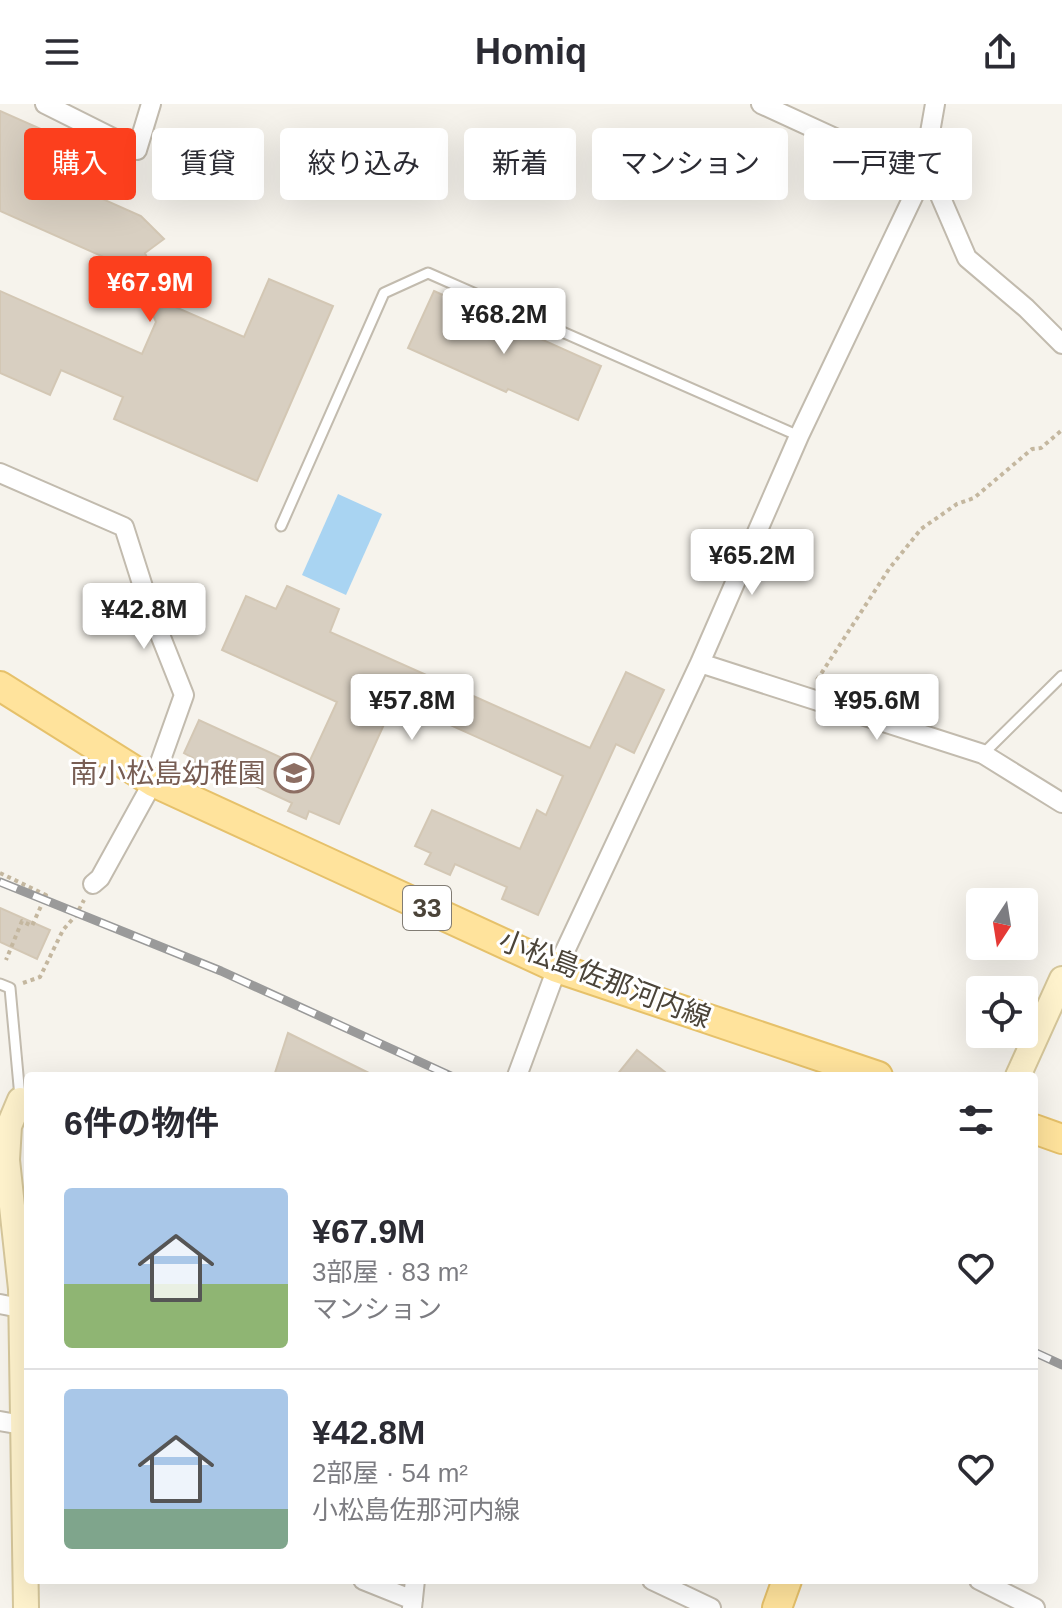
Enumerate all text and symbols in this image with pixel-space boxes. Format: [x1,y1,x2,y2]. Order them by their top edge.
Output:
icon: menu [40,30,84,74]
icon: share [978,30,1022,74]
text: Homiq [475,31,587,72]
chip: 購入 [24,128,136,200]
chip: 賃貸 [152,128,264,200]
chip: 絞り込み [280,128,448,200]
chip: 新着 [464,128,576,200]
chip: マンション [592,128,788,200]
chip: 一戸建て [804,128,972,200]
pin: ¥67.9M [85,256,215,324]
text: ¥67.9M [107,267,193,297]
pin: ¥68.2M [439,288,569,356]
text: ¥68.2M [461,299,547,329]
pin: ¥65.2M [687,529,817,597]
text: ¥65.2M [709,540,795,570]
pin: ¥42.8M [79,583,209,651]
text: ¥42.8M [101,594,187,624]
pin: ¥57.8M [347,674,477,742]
pin: ¥95.6M [812,674,942,742]
text: ¥57.8M [369,685,455,715]
text: ¥95.6M [834,685,920,715]
school or university icon: 南小松島幼稚園 [273,752,315,794]
place label: 南小松島幼稚園 [70,758,266,789]
road number: 33 [403,886,451,930]
north arrow [966,888,1038,960]
map controls [966,888,1038,1048]
street label: 小松島佐那河内線 [495,924,715,1034]
button: locate [966,976,1038,1048]
icon: filters [954,1098,998,1142]
text: 6件の物件 [64,1104,219,1142]
text: ¥67.9M [312,1212,425,1250]
icon: home [128,1220,224,1316]
icon: heart [954,1246,998,1290]
text: 3部屋 · 83 m² [312,1257,468,1287]
text: マンション [312,1294,442,1324]
text: ¥42.8M [312,1413,425,1451]
icon: home [128,1421,224,1517]
icon: heart [954,1447,998,1491]
text: 2部屋 · 54 m² [312,1458,468,1488]
text: 小松島佐那河内線 [312,1495,520,1525]

